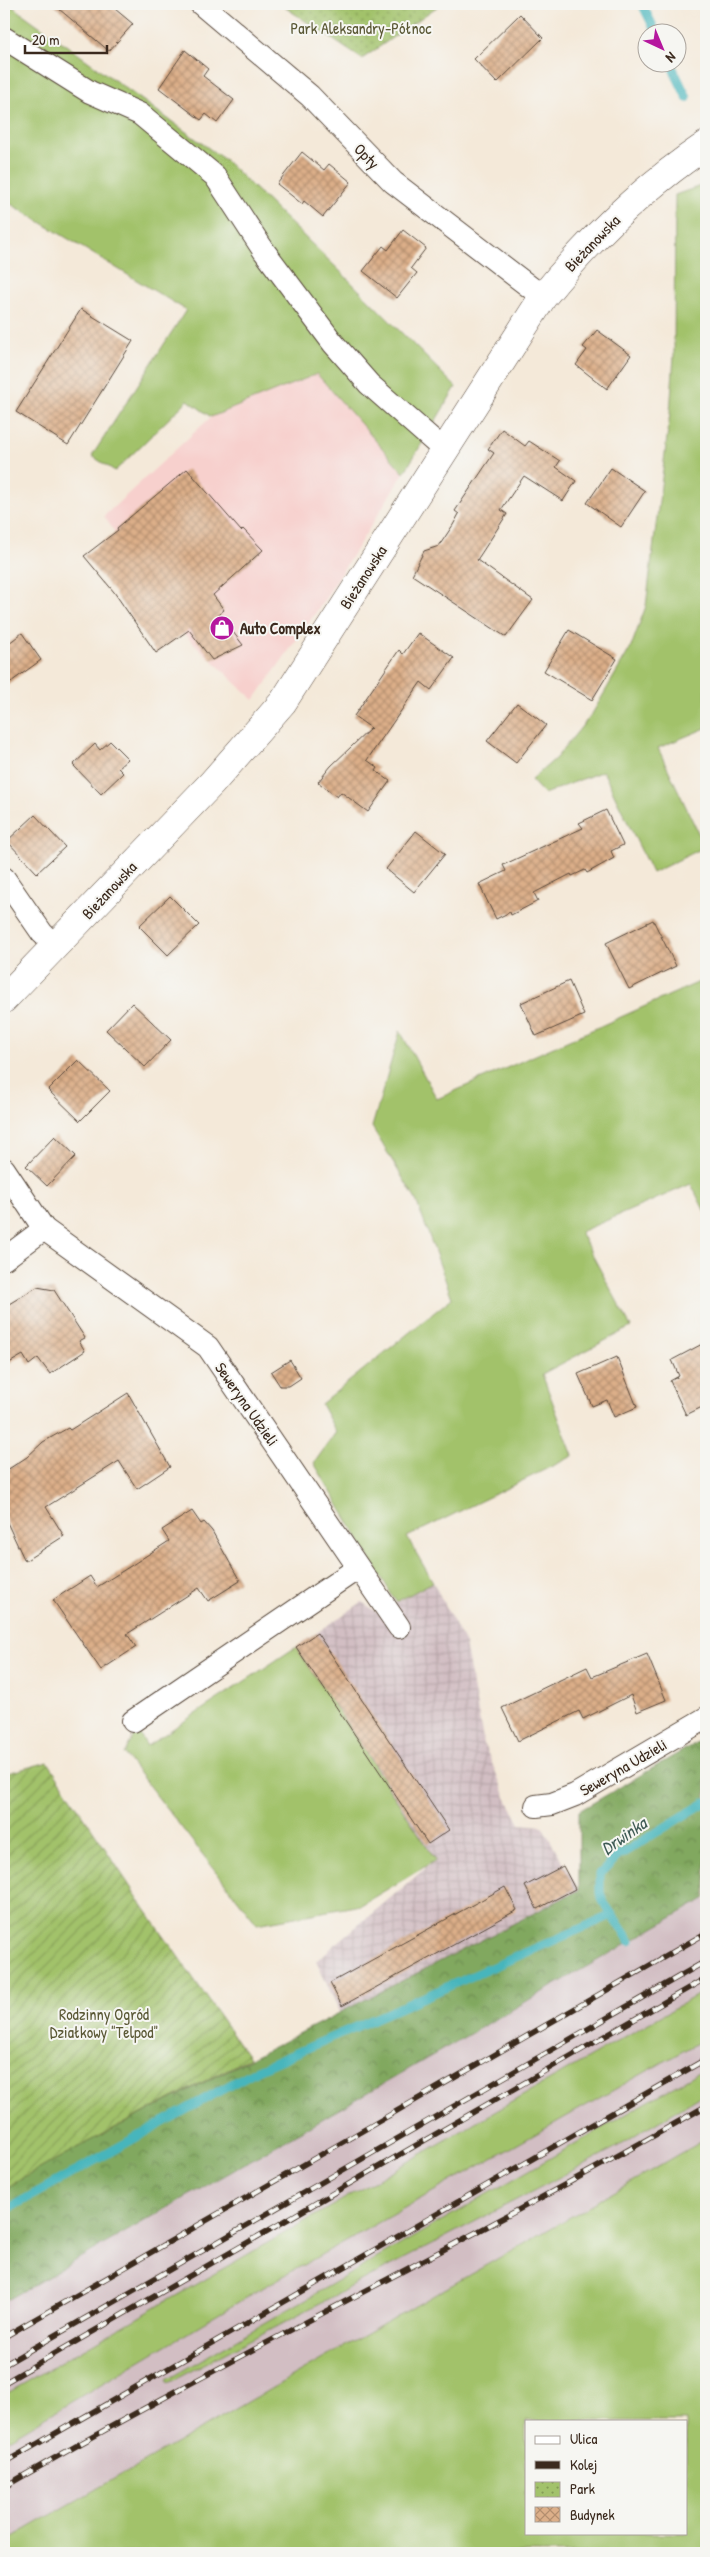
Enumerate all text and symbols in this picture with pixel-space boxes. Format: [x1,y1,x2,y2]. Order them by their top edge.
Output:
park label: Park Aleksandry-Północ [291,17,432,39]
scale bar [25,22,108,54]
north arrow [638,22,688,72]
text: 20 m [32,29,59,50]
text: N [662,48,681,68]
street label: Opty [349,138,385,174]
street label: Bieżanowska [559,210,625,276]
street label: Bieżanowska [334,541,392,613]
shop icon: Auto Complex [209,615,235,641]
place label: Auto Complex [240,617,321,640]
street label: Bieżanowska [77,856,141,924]
street label: Seweryna Udzieli [210,1358,284,1450]
street label: Seweryna Udzieli [575,1733,671,1801]
water label: Drwinka [596,1810,653,1860]
park label: Rodzinny Ogród Działkowy "Telpod" [50,2003,158,2043]
legend [525,2420,688,2534]
text: Ulica [570,2428,597,2449]
text: Kolej [570,2454,597,2475]
text: Park [570,2478,595,2499]
text: Budynek [570,2504,615,2525]

